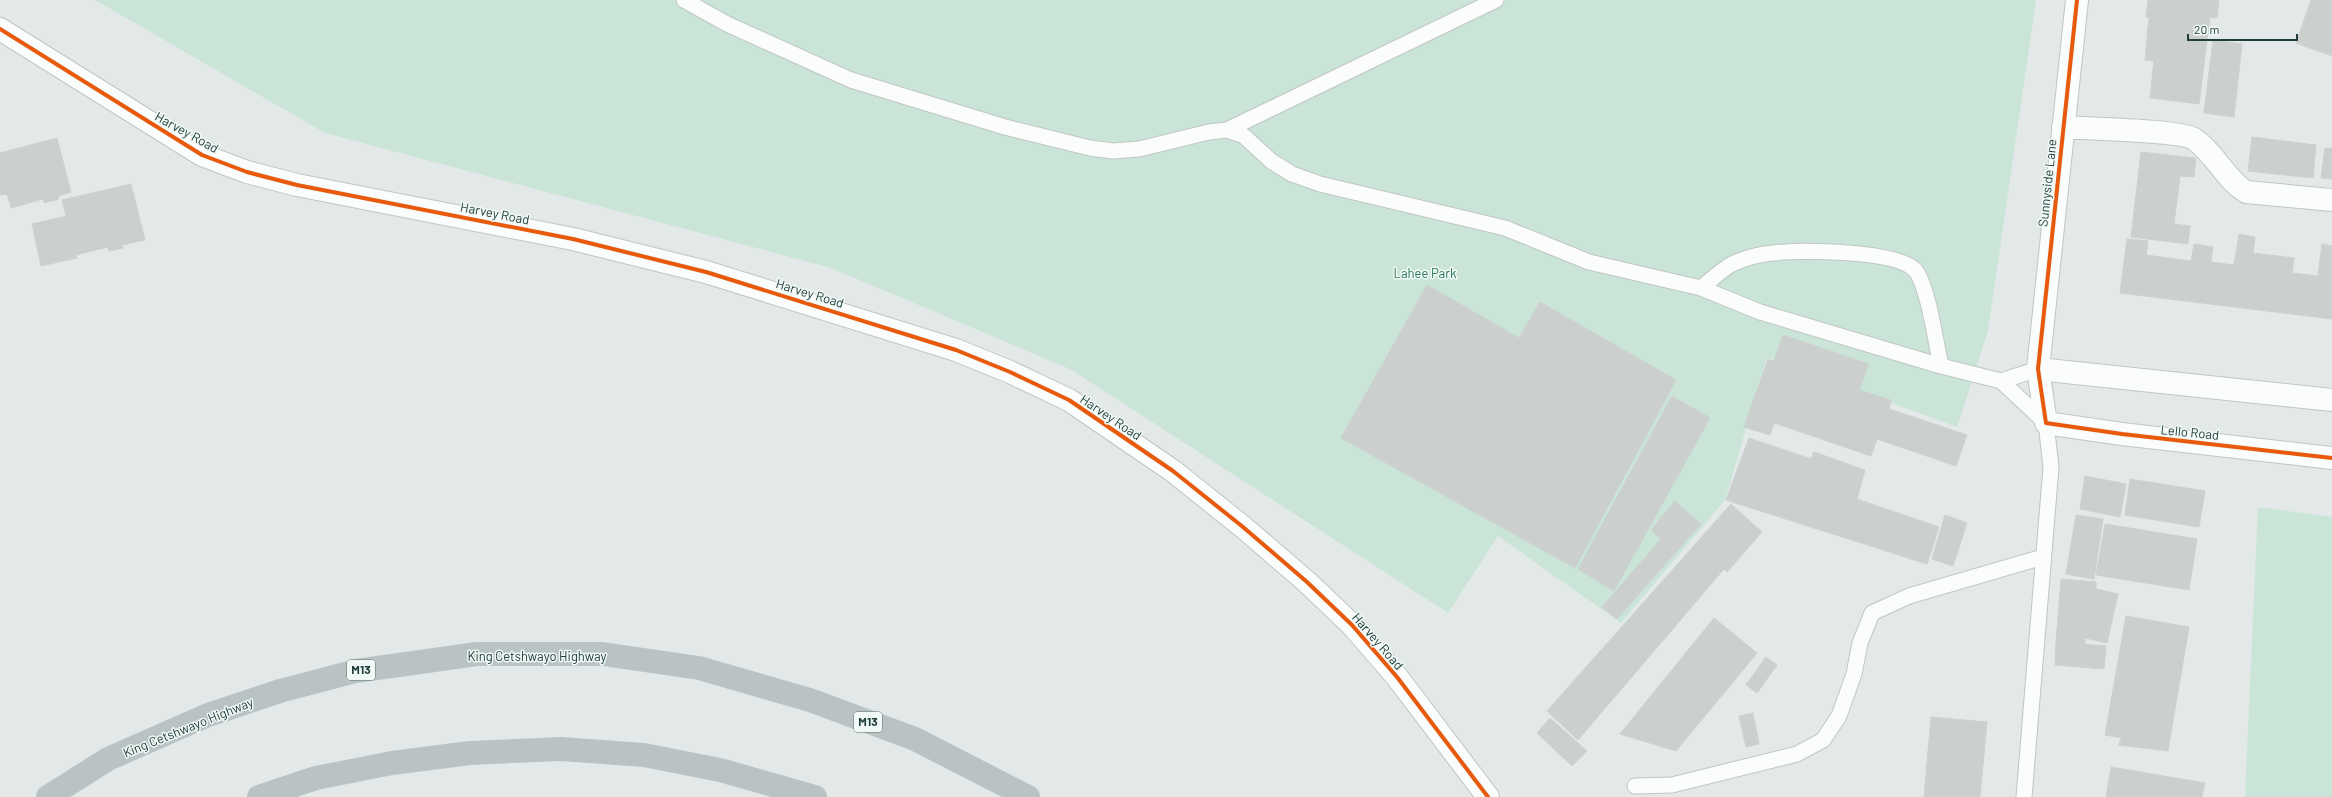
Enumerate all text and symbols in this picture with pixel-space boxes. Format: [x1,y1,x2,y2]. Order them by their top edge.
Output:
scale bar [2188,16,2297,42]
text: 20 m [2194,22,2220,36]
street label: Harvey Road [152,108,222,156]
street label: Sunnyside Lane [2034,138,2060,228]
street label: Harvey Road [459,198,531,228]
park label: Lahee Park [1394,265,1457,281]
street label: Harvey Road [774,275,846,311]
street label: Harvey Road [1077,391,1145,443]
street label: Lello Road [2160,421,2220,443]
street label: Harvey Road [1349,609,1407,673]
street label: King Cetshwayo Highway [467,648,607,664]
road number: M13 [347,660,375,680]
street label: King Cetshwayo Highway [121,694,255,760]
road number: M13 [854,712,882,732]

